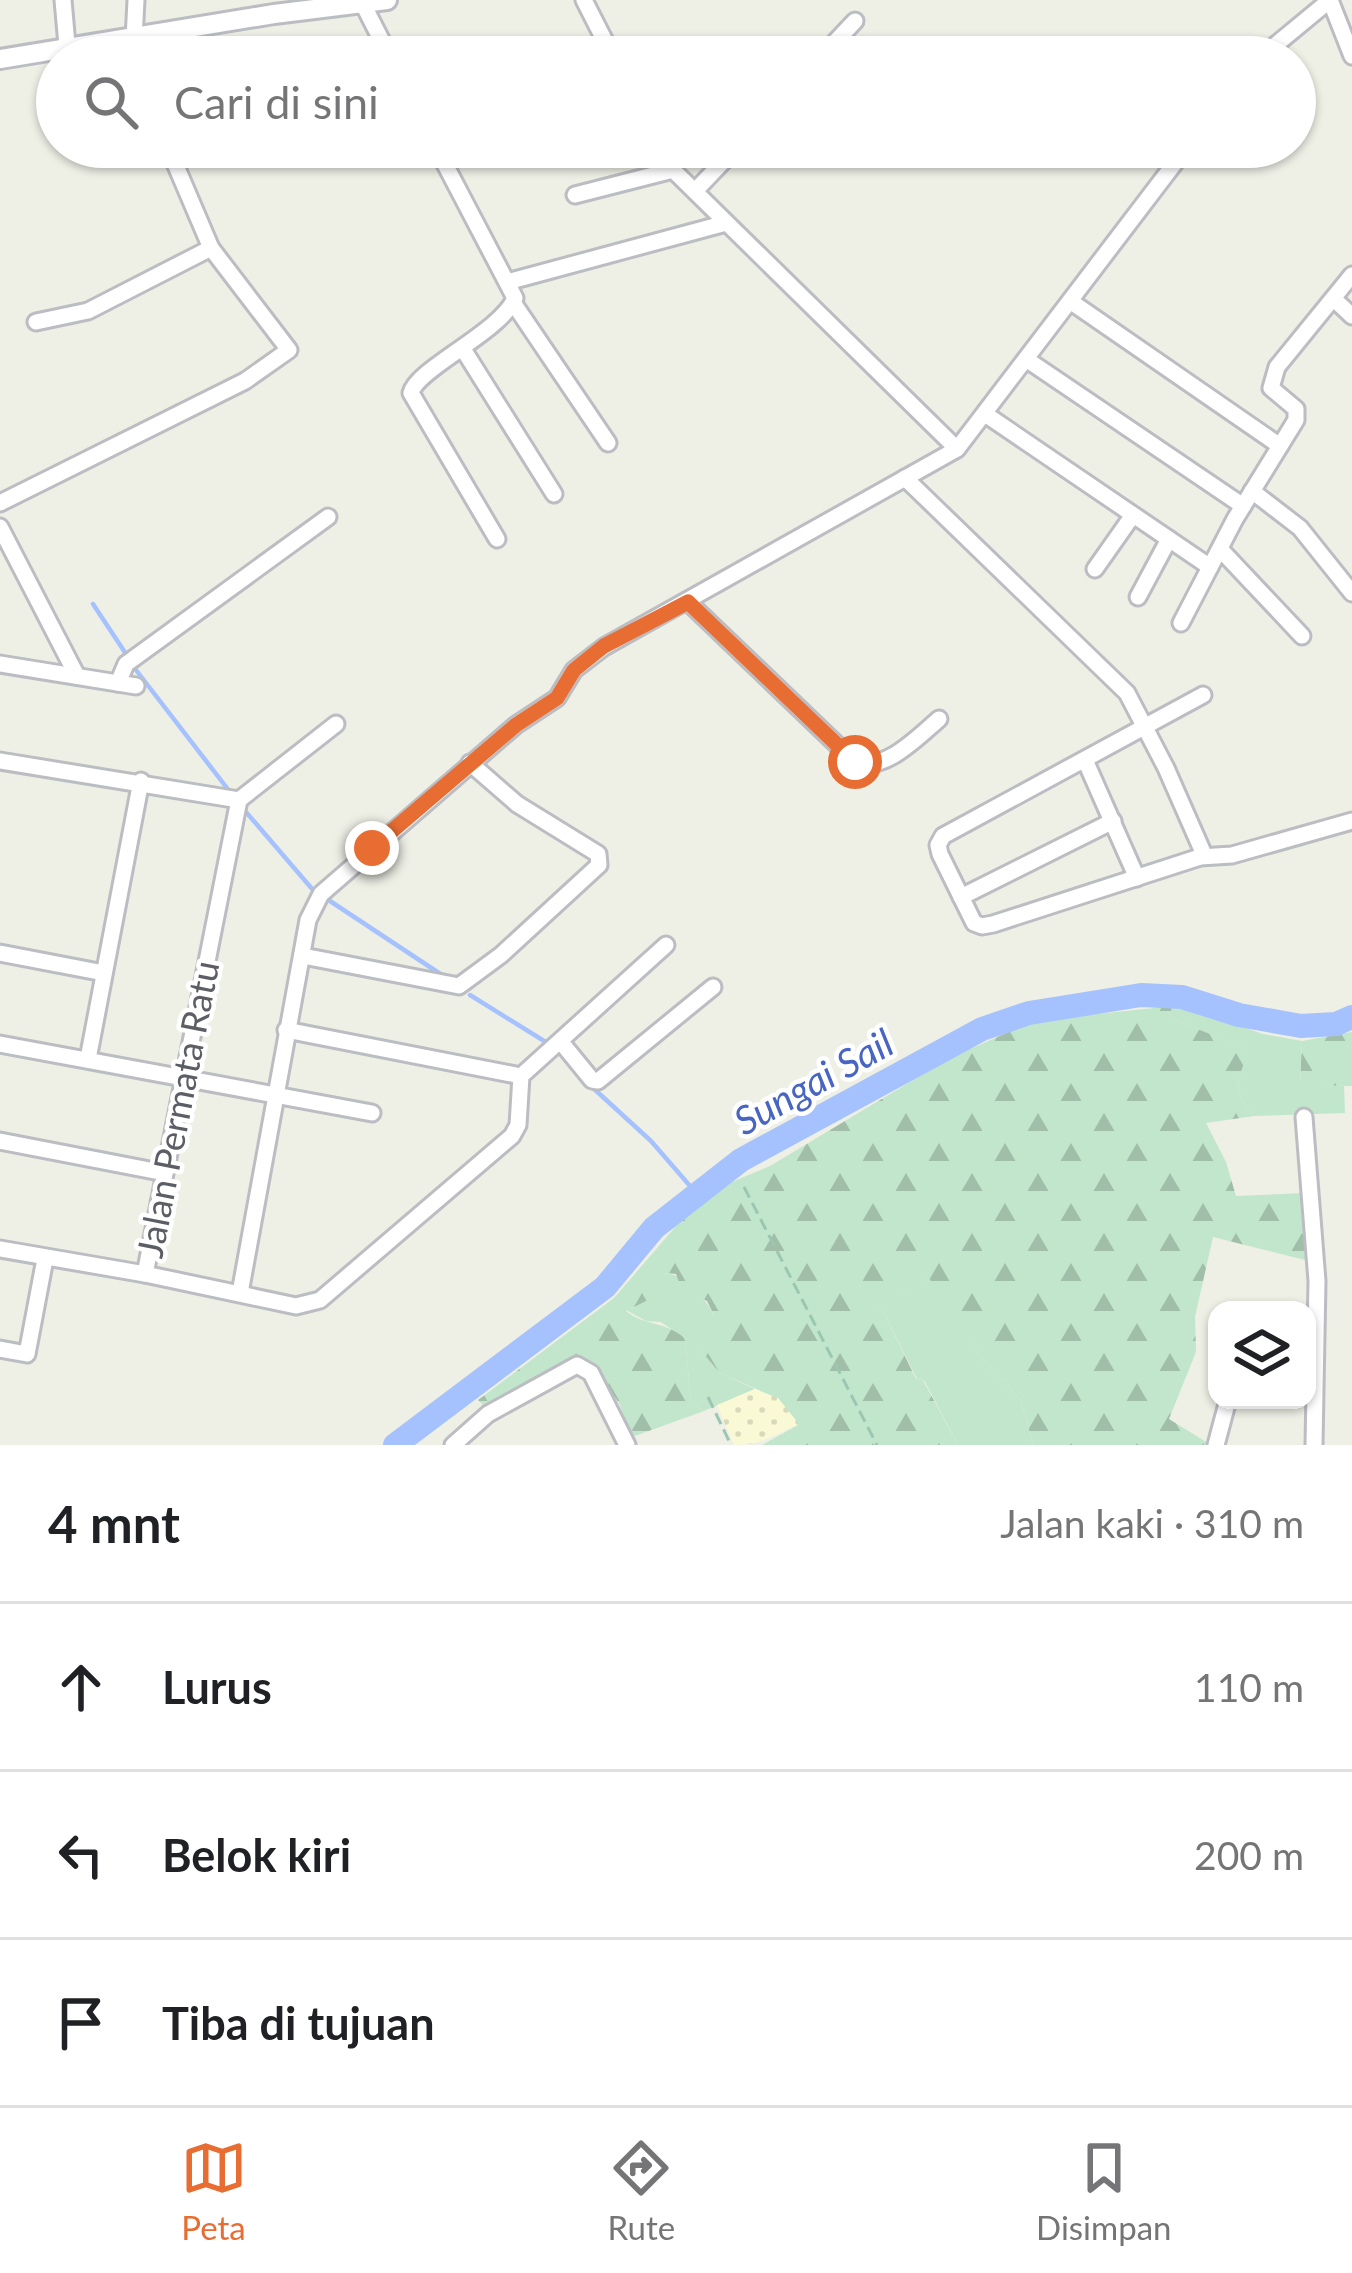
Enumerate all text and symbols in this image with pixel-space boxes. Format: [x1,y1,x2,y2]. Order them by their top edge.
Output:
search box [36,36,1316,168]
icon: search [78,69,144,135]
text: Cari di sini [174,75,379,129]
route start [828,735,882,789]
route end [345,821,399,875]
street label: Jalan Permata Ratu [127,957,227,1261]
water label: Sungai Sail [726,1018,901,1143]
map controls [1208,1301,1316,1409]
button: layers [1208,1301,1316,1409]
text: 4 mnt [48,1493,180,1554]
text: Jalan kaki · 310 m [1000,1500,1304,1546]
icon: ahead [48,1654,114,1720]
text: Lurus [162,1660,272,1714]
text: 110 m [1194,1664,1304,1710]
icon: left [48,1822,114,1888]
text: Belok kiri [162,1828,351,1882]
text: 200 m [1194,1832,1304,1878]
icon: arrive [48,1990,114,2056]
text: Tiba di tujuan [162,1996,435,2050]
tab: Peta [181,2135,247,2247]
tab: Rute [608,2135,675,2247]
tab: Disimpan [1036,2135,1171,2247]

